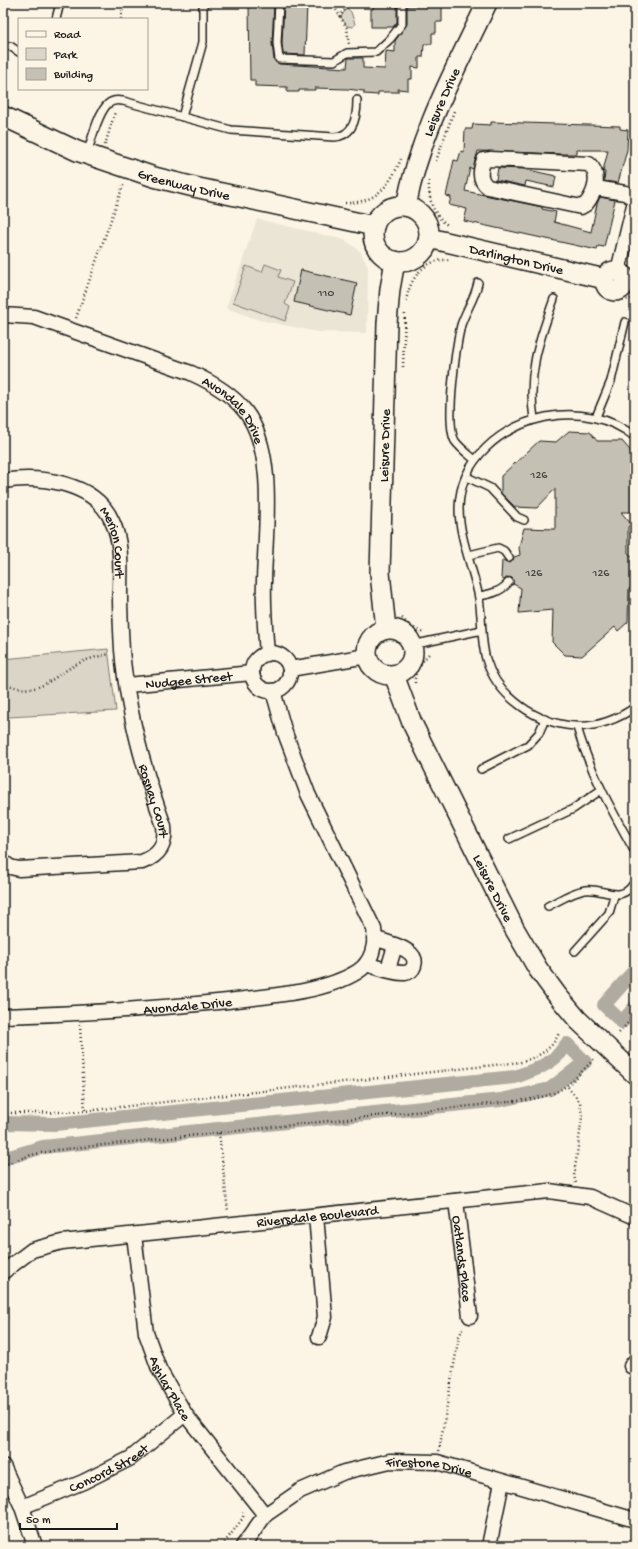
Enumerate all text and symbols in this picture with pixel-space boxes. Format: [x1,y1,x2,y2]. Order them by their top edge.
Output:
legend [18,18,148,90]
text: Road [54,29,81,43]
text: Park [53,49,79,63]
street label: Leisure Drive [421,65,466,139]
text: Building [53,69,93,83]
street label: Greenway Drive [135,166,232,206]
street label: Darlington Drive [466,241,566,280]
house number: 110 [317,287,334,301]
street label: Avondale Drive [198,374,266,447]
street label: Leisure Drive [377,408,396,482]
house number: 126 [530,469,548,483]
street label: Merion Court [95,504,126,579]
house number: 126 [525,567,543,581]
house number: 126 [592,567,610,581]
street label: Nudgee Street [145,669,234,694]
street label: Rosnay Court [133,762,170,839]
street label: Leisure Drive [468,852,516,926]
street label: Avondale Drive [143,994,234,1020]
street label: Riversdale Boulevard [256,1203,381,1233]
street label: Oatlands Place [447,1215,474,1304]
street label: Ashlar Place [144,1354,194,1426]
street label: Concord Street [67,1440,154,1498]
street label: Firestone Drive [383,1454,474,1483]
scale bar [20,1505,117,1531]
text: 50 m [26,1514,51,1528]

